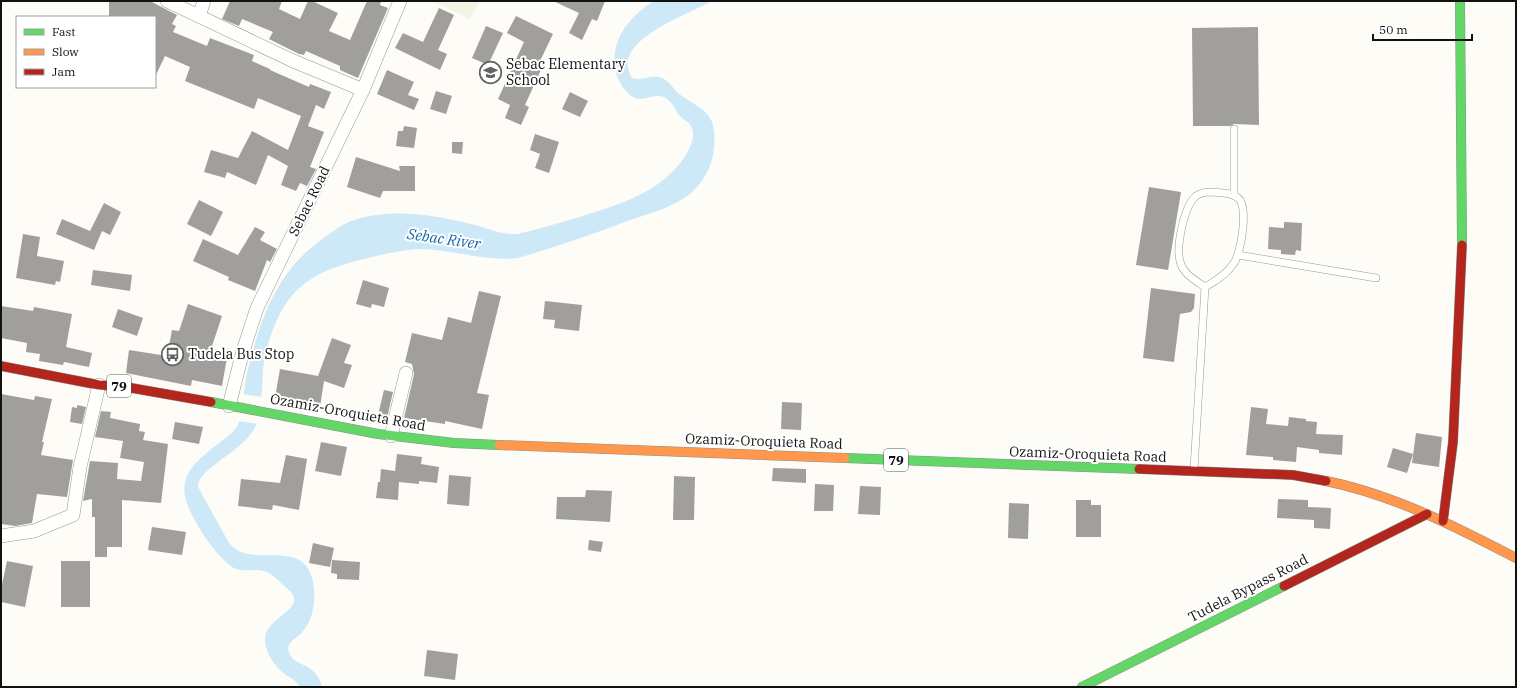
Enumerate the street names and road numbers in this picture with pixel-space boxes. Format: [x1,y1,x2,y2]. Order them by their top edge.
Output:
street label: Sebac Road [284,163,334,239]
road number: 79 [107,375,131,397]
street label: Ozamiz-Oroquieta Road [269,389,428,435]
street label: Ozamiz-Oroquieta Road [685,429,844,453]
street label: Ozamiz-Oroquieta Road [1009,442,1168,466]
road number: 79 [884,449,908,471]
street label: Tudela Bypass Road [1185,550,1311,626]

